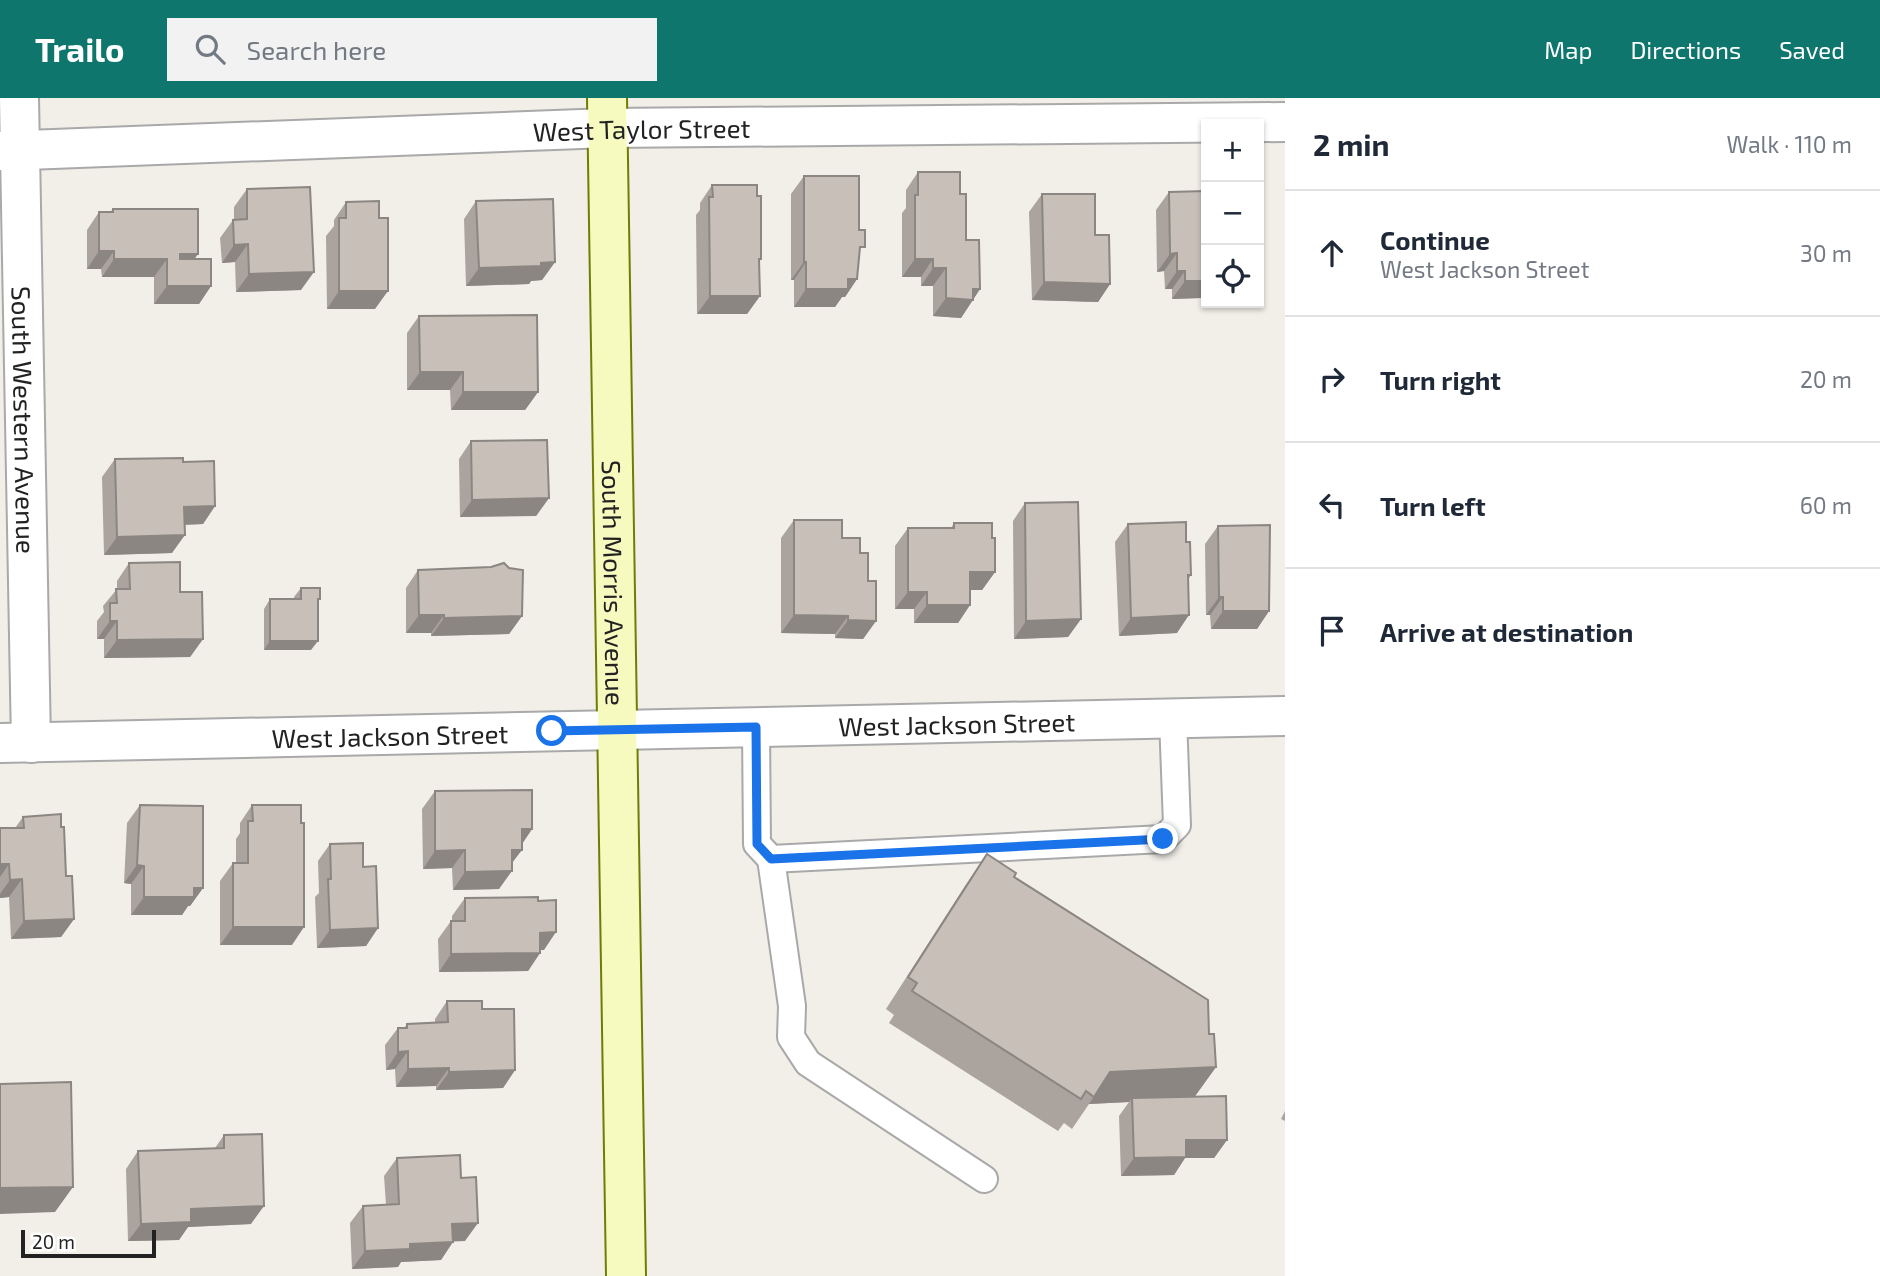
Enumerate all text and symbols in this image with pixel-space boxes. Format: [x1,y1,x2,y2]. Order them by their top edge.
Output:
search box [167,18,657,81]
text: Trailo [35,29,125,69]
icon: search [191,30,229,68]
text: Search here [247,34,386,65]
text: Map [1544,35,1592,64]
text: Directions [1630,35,1741,64]
text: Saved [1779,35,1845,64]
street label: West Taylor Street [532,111,751,146]
map controls [1201,119,1264,308]
button: + [1201,119,1264,182]
text: 2 min [1313,126,1390,162]
text: Walk · 110 m [1726,130,1852,158]
button: − [1201,182,1264,245]
text: Continue [1380,224,1490,255]
icon: ahead [1313,234,1351,272]
text: 30 m [1800,239,1852,267]
button: locate [1201,245,1264,308]
text: West Jackson Street [1380,255,1589,283]
street label: South Western Avenue [7,286,43,554]
icon: right [1313,360,1351,398]
text: Turn right [1380,364,1501,395]
text: 20 m [1800,365,1852,393]
street label: South Morris Avenue [597,460,632,706]
icon: left [1313,486,1351,524]
text: Turn left [1380,490,1486,521]
text: 60 m [1800,491,1852,519]
icon: arrive [1313,612,1351,650]
text: Arrive at destination [1380,616,1633,647]
street label: West Jackson Street [838,705,1076,741]
route start [536,715,567,746]
street label: West Jackson Street [271,717,509,753]
route end [1147,823,1178,854]
scale bar [21,1227,156,1259]
text: 20 m [32,1230,75,1253]

